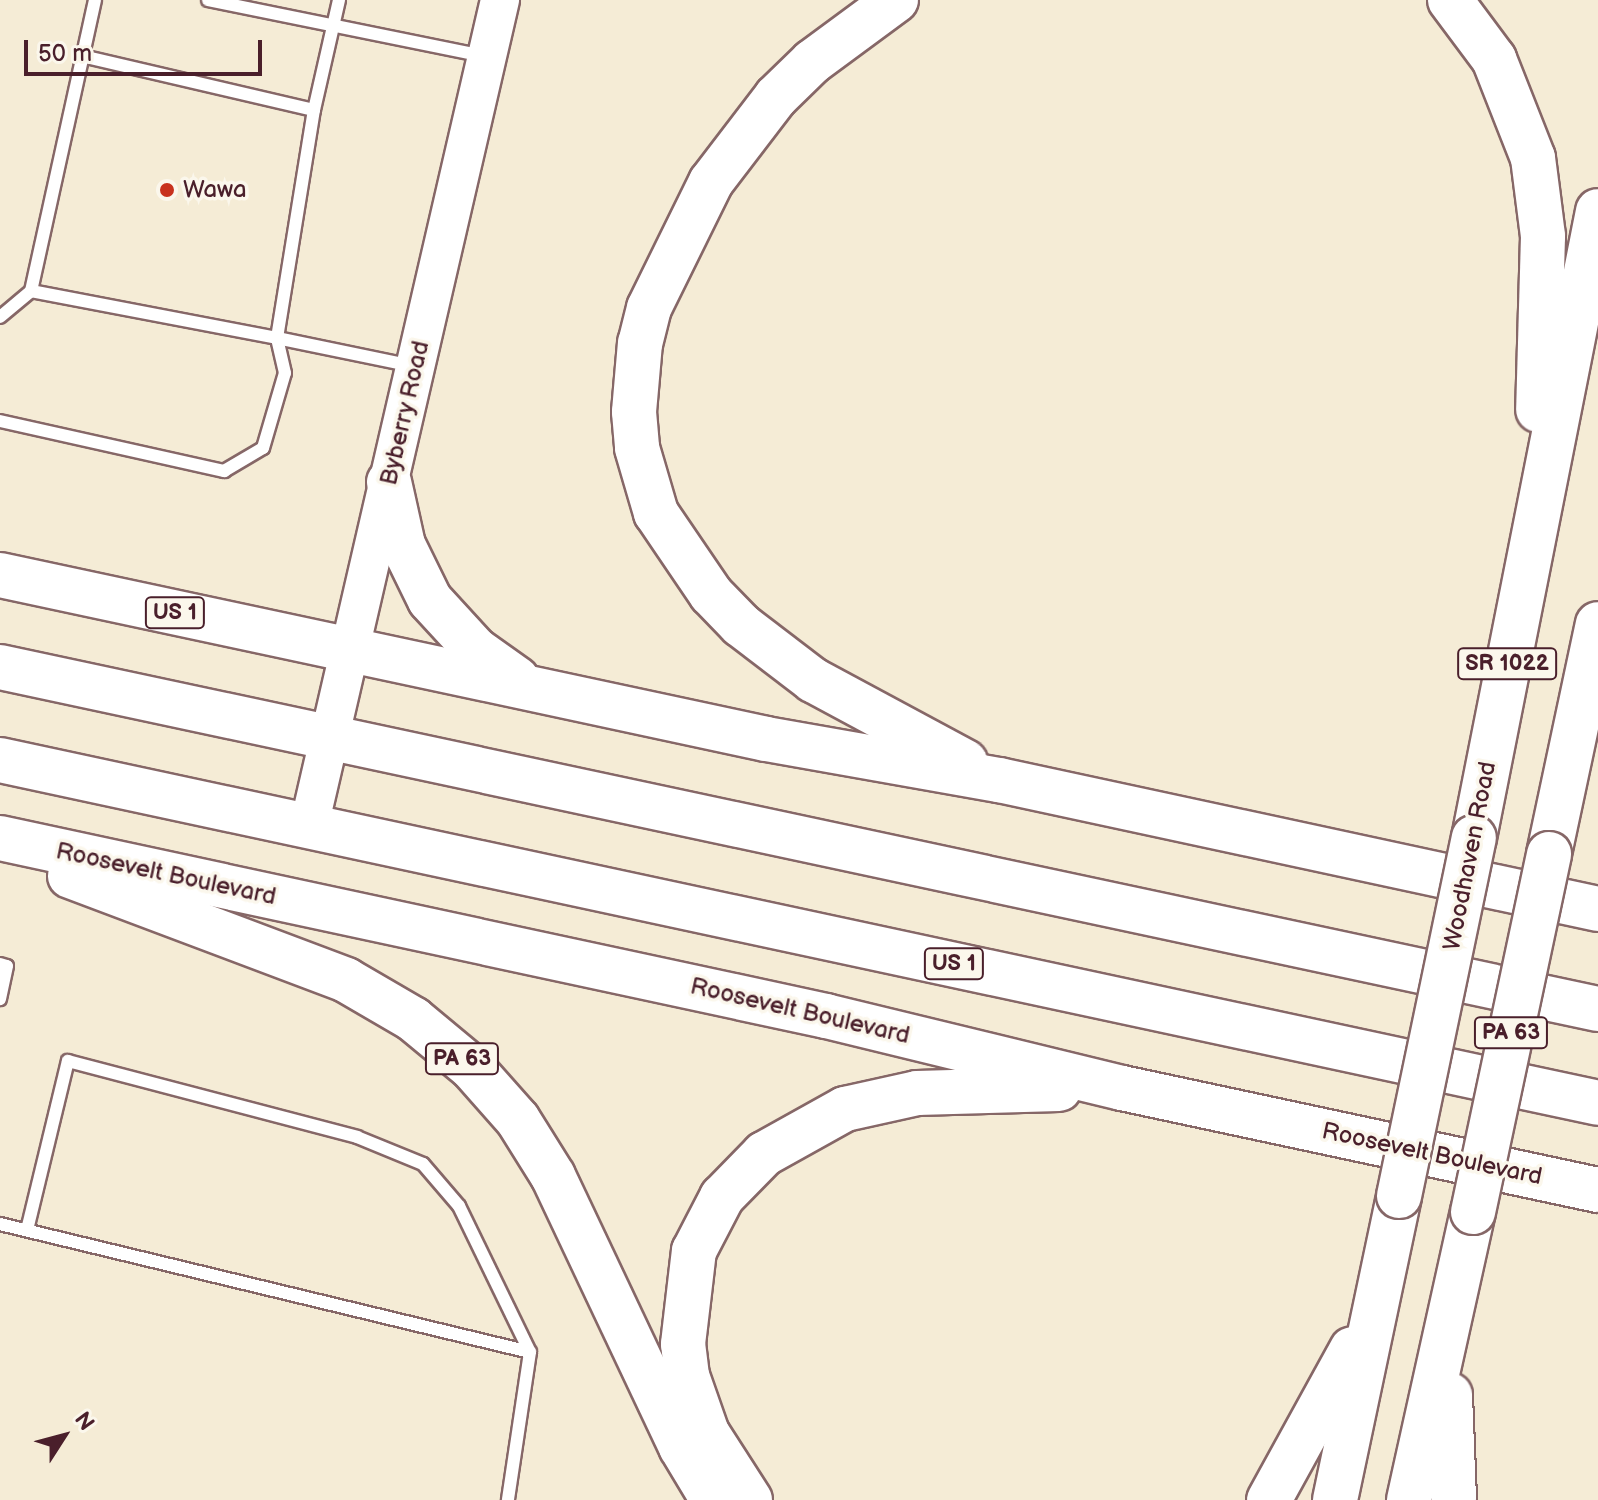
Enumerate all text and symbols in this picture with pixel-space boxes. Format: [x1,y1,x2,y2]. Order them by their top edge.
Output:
scale bar [28,24,266,74]
text: 50 m [38,39,92,68]
place label: Wawa [183,176,247,204]
marker: Wawa [158,181,176,199]
street label: Byberry Road [374,337,436,489]
road number: US 1 [143,595,207,631]
road number: SR 1022 [1457,646,1557,682]
street label: Woodhaven Road [1438,759,1502,953]
street label: Roosevelt Boulevard [53,837,279,911]
road number: US 1 [922,946,986,982]
street label: Roosevelt Boulevard [687,972,913,1050]
road number: PA 63 [1473,1015,1549,1051]
road number: PA 63 [424,1041,500,1077]
street label: Roosevelt Boulevard [1319,1117,1545,1191]
north arrow [24,1396,104,1476]
text: N [68,1407,100,1436]

